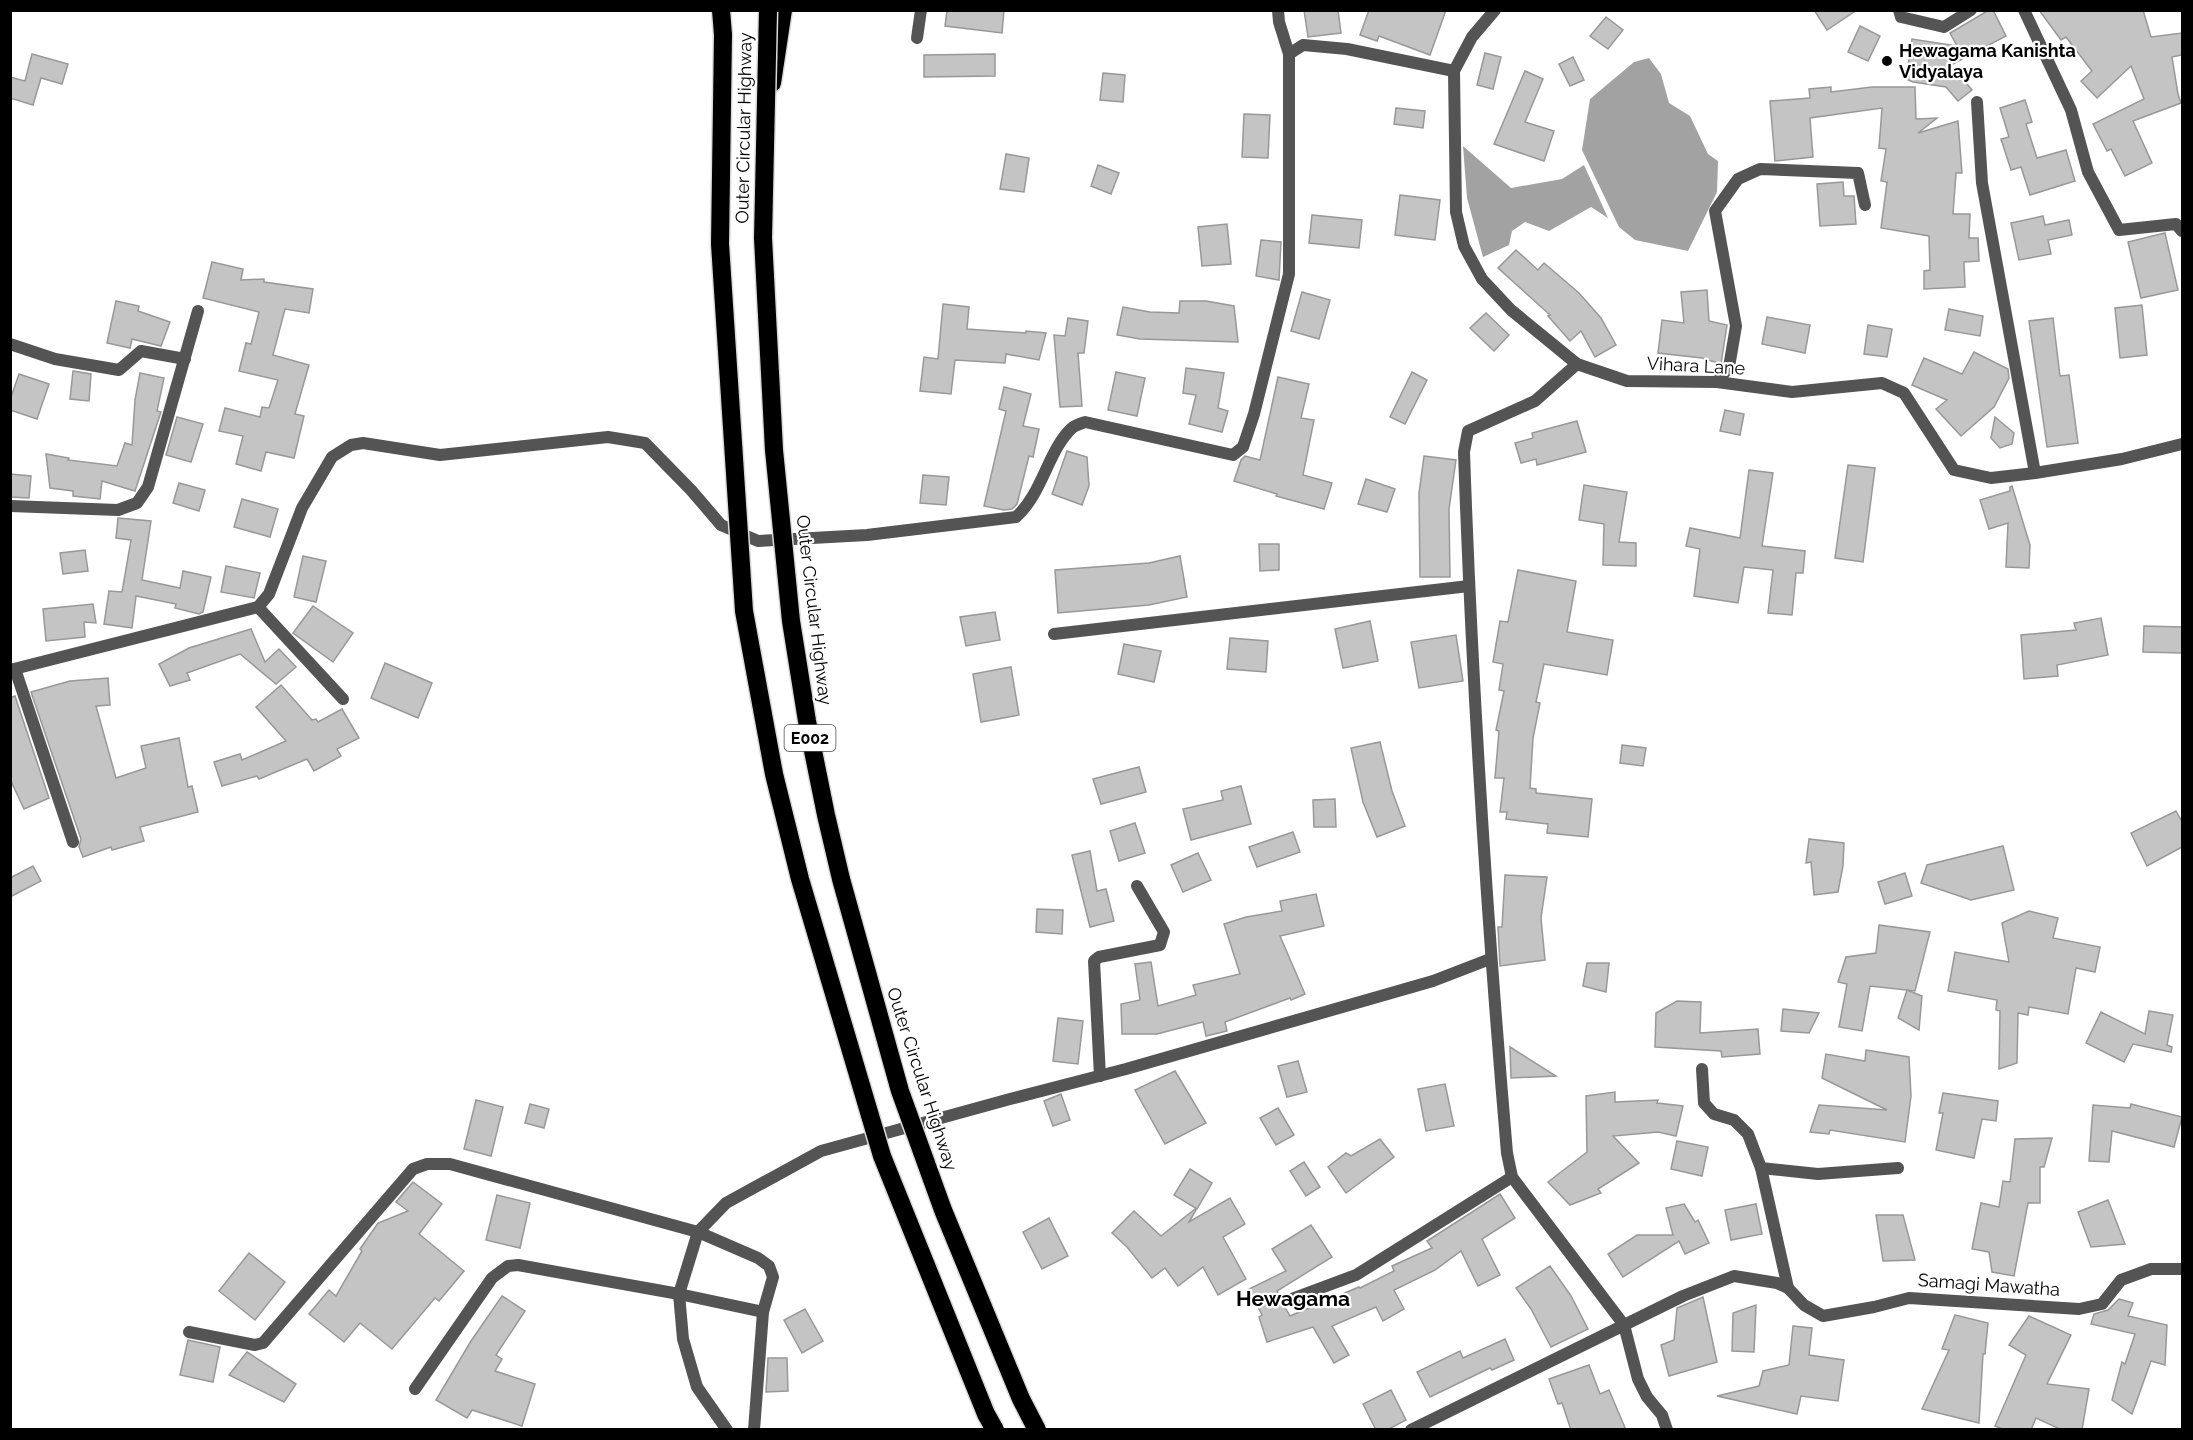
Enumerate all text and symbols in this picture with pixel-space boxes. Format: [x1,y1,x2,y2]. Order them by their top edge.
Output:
street label: Outer Circular Highway [731,32,756,224]
place label: Hewagama Kanishta Vidyalaya [1899,40,2076,82]
marker: Hewagama Kanishta Vidyalaya [1880,54,1894,68]
street label: Vihara Lane [1646,352,1746,379]
street label: Outer Circular Highway [792,514,837,706]
road number: E002 [784,725,836,751]
street label: Outer Circular Highway [883,985,962,1173]
street label: Samagi Mawatha [1917,1269,2061,1300]
district label: Hewagama [1236,1286,1350,1311]

